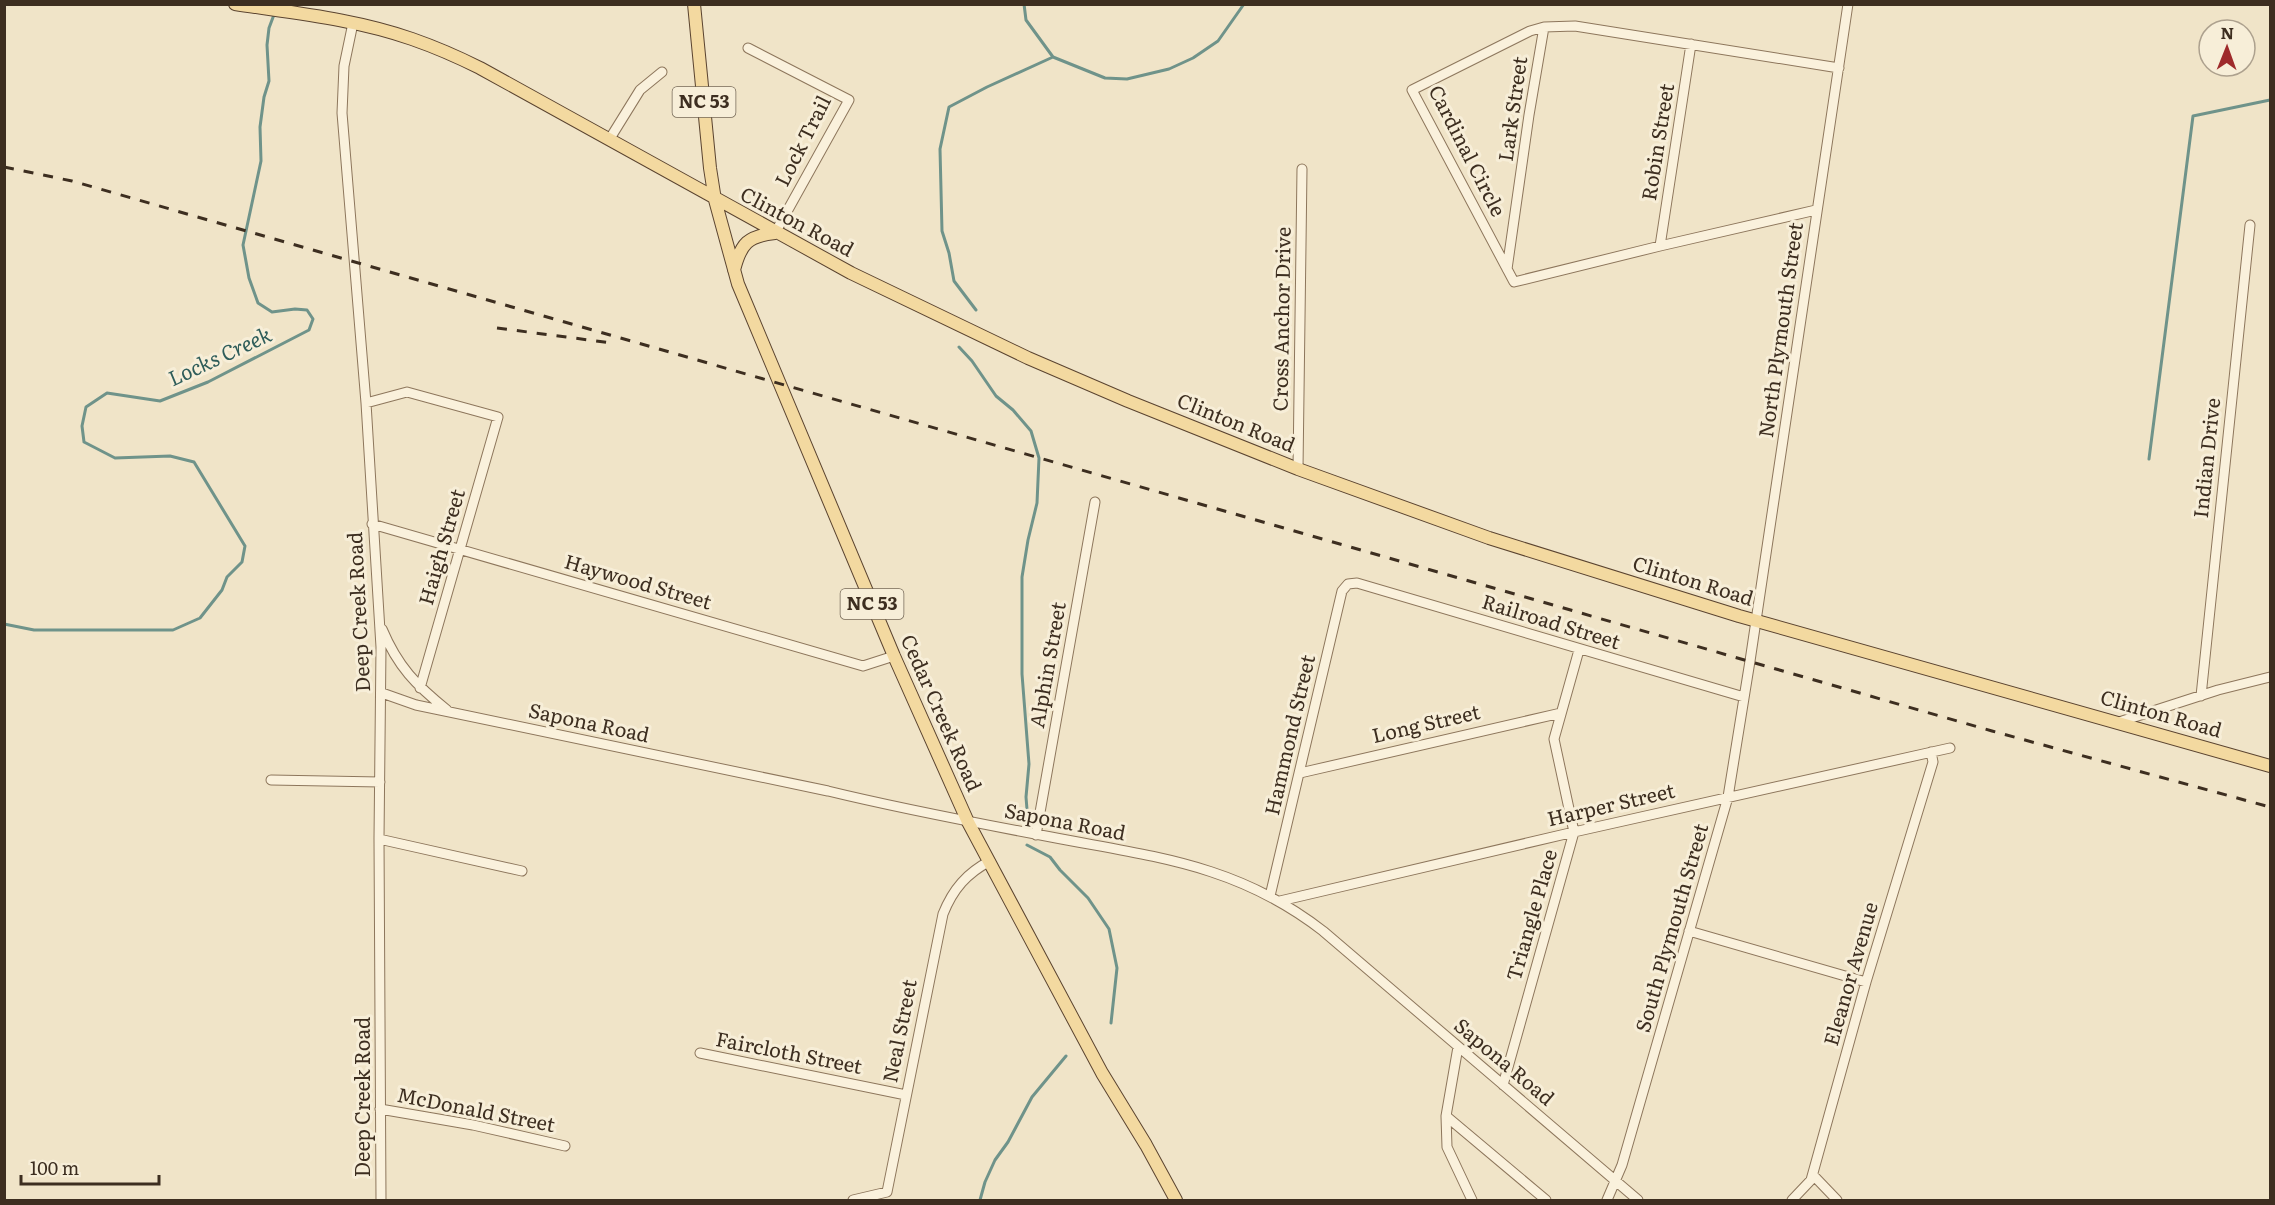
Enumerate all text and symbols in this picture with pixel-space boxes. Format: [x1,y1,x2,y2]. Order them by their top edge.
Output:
north arrow [2197,18,2257,78]
text: N [2220,20,2234,44]
street label: Lark Street [1489,54,1533,163]
street label: Cardinal Circle [1423,79,1515,221]
street label: Robin Street [1632,81,1680,202]
road number: NC 53 [672,87,736,117]
street label: Lock Trail [766,89,837,191]
street label: Clinton Road [736,178,860,263]
street label: North Plymouth Street [1749,220,1809,439]
street label: Cross Anchor Drive [1263,226,1297,412]
water label: Locks Creek [162,317,276,392]
street label: Clinton Road [1173,384,1300,458]
street label: Indian Drive [2184,396,2226,519]
street label: Haigh Street [409,485,471,608]
street label: Deep Creek Road [338,531,376,693]
street label: Haywood Street [561,545,716,615]
street label: Clinton Road [1629,546,1758,612]
street label: Railroad Street [1479,585,1625,655]
road number: NC 53 [840,589,904,619]
street label: Alphin Street [1020,599,1072,730]
street label: Cedar Creek Road [895,629,991,796]
street label: Hammond Street [1255,651,1321,818]
street label: Clinton Road [2097,680,2226,744]
street label: Sapona Road [526,694,653,748]
street label: Long Street [1369,695,1482,749]
street label: Harper Street [1544,774,1677,832]
street label: Sapona Road [1002,794,1128,846]
street label: South Plymouth Street [1626,819,1714,1035]
street label: Triangle Place [1497,845,1563,984]
street label: Eleanor Avenue [1814,898,1884,1049]
street label: Neal Street [873,976,923,1085]
street label: Sapona Road [1449,1010,1562,1111]
street label: Deep Creek Road [346,1017,376,1177]
street label: Faircloth Street [714,1022,865,1080]
street label: McDonald Street [395,1078,558,1138]
scale bar [21,1148,159,1186]
text: 100 m [30,1154,79,1181]

